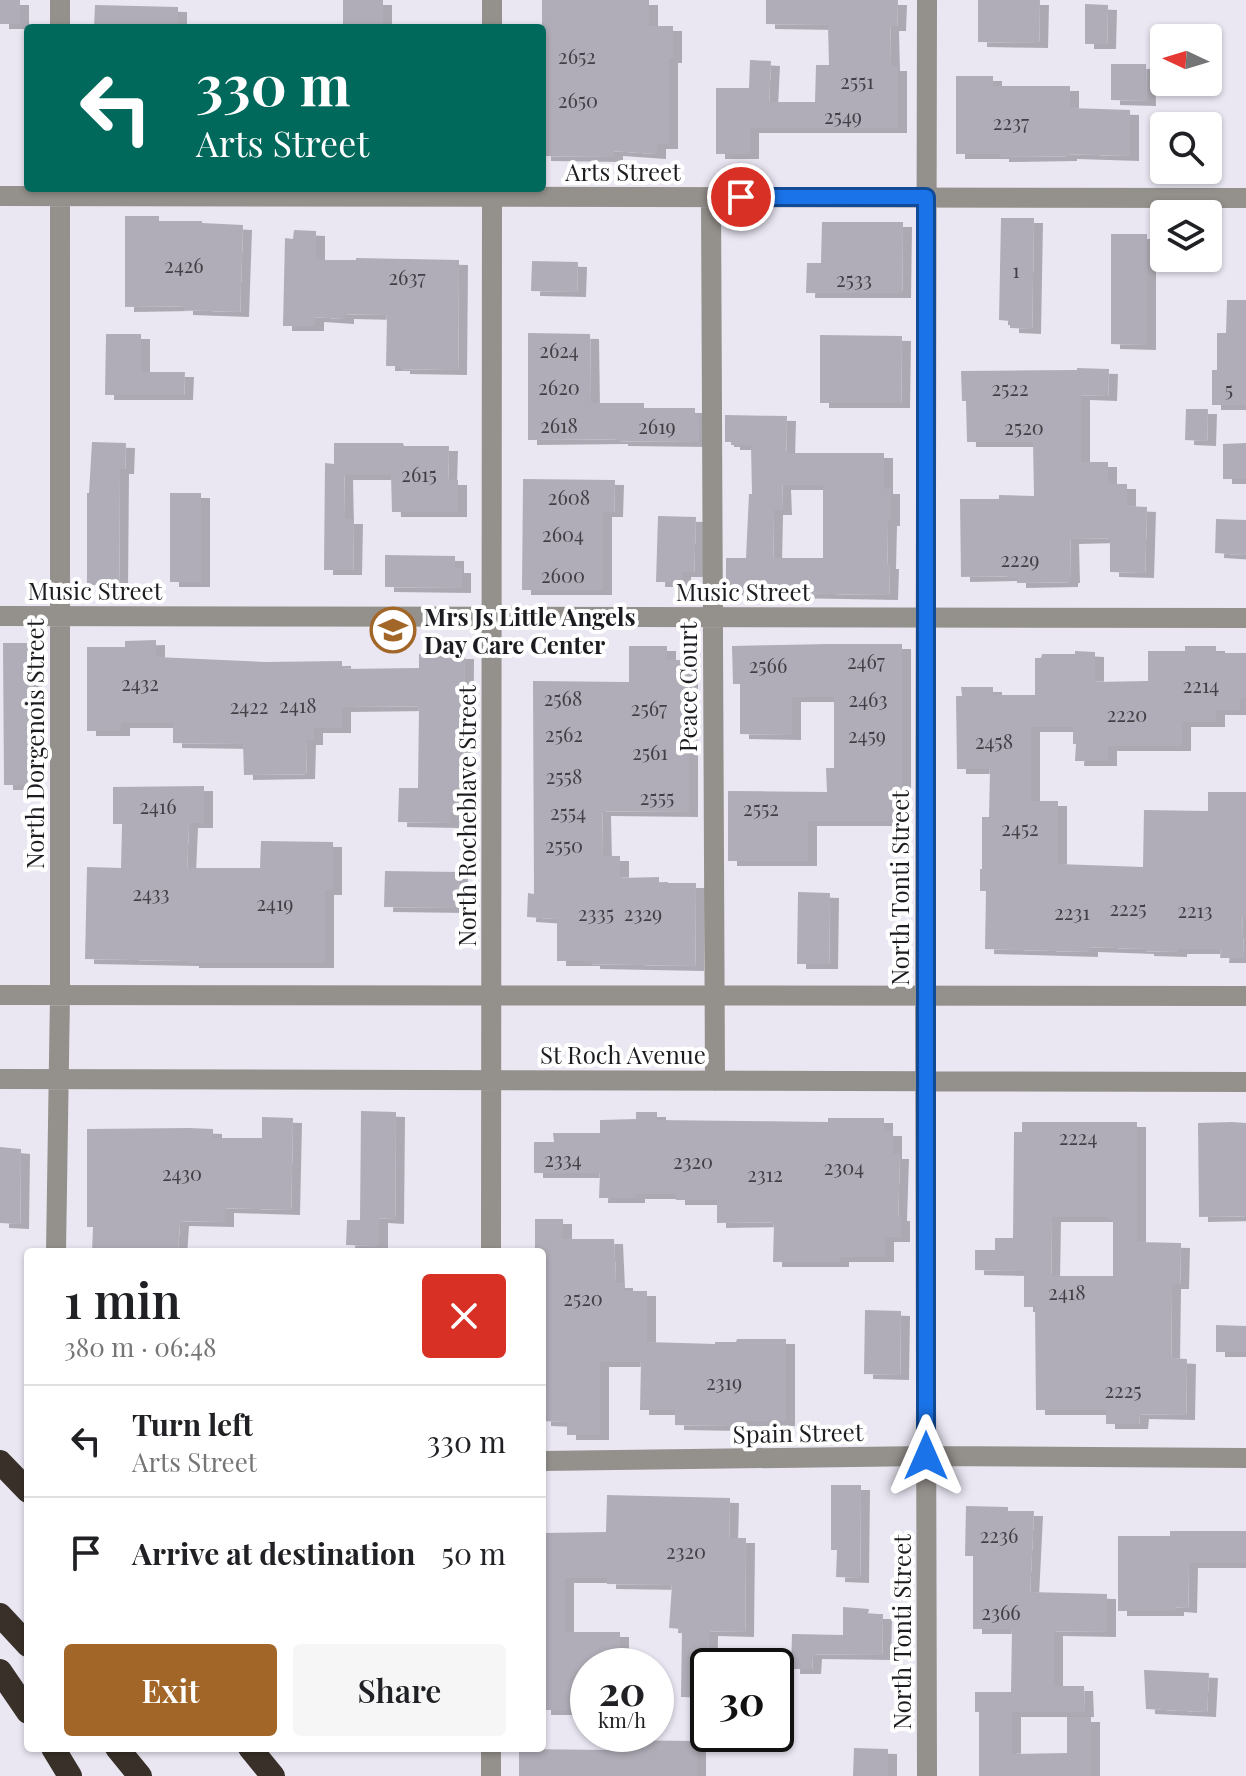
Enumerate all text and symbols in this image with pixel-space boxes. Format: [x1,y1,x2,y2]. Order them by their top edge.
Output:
north arrow [1150,24,1222,96]
map controls [1150,24,1222,272]
house number: 2652 [558,42,596,69]
text: 330 m [196,46,351,121]
icon: left [64,56,168,160]
house number: 2551 [840,67,874,94]
house number: 2650 [558,86,598,113]
house number: 2549 [824,102,862,129]
house number: 2237 [993,108,1029,135]
button: search [1150,112,1222,184]
text: Arts Street [196,118,369,166]
street label: Arts Street [564,155,681,187]
pin [707,163,775,231]
icon: arrive [719,175,763,219]
button: layers [1150,200,1222,272]
house number: 2426 [164,251,204,278]
house number: 1 [1012,256,1020,283]
house number: 2637 [388,263,426,290]
house number: 2533 [836,265,872,292]
house number: 2624 [539,336,579,363]
house number: 2620 [538,373,580,400]
house number: 2522 [991,374,1029,401]
house number: 5 [1225,375,1233,402]
house number: 2618 [540,411,578,438]
house number: 2619 [638,412,676,439]
house number: 2520 [1004,413,1044,440]
house number: 2615 [401,460,437,487]
house number: 2608 [548,483,590,510]
house number: 2604 [542,520,584,547]
house number: 2229 [1001,545,1039,572]
house number: 2600 [541,561,585,588]
street label: Music Street [28,574,163,606]
street label: Music Street [676,575,811,607]
place label: Mrs Js Little Angels Day Care Center [424,600,636,660]
school or university icon: Mrs Js Little Angels Day Care Center [369,606,417,654]
street label: North Dorgenois Street [18,618,50,869]
street label: Peace Court [671,621,703,752]
house number: 2467 [847,647,885,674]
house number: 2566 [749,651,787,678]
house number: 2432 [121,669,159,696]
house number: 2214 [1183,671,1219,698]
house number: 2568 [544,684,582,711]
street label: North Rocheblave Street [450,685,482,947]
house number: 2463 [849,685,887,712]
house number: 2418 [279,691,317,718]
house number: 2422 [230,692,268,719]
house number: 2567 [631,694,667,721]
house number: 2220 [1107,700,1147,727]
house number: 2562 [545,720,583,747]
house number: 2459 [848,721,886,748]
house number: 2458 [975,727,1013,754]
house number: 2561 [632,738,668,765]
house number: 2558 [546,762,582,789]
house number: 2555 [640,783,674,810]
street label: North Tonti Street [883,790,915,986]
house number: 2416 [139,792,177,819]
house number: 2552 [743,794,779,821]
house number: 2554 [550,798,586,825]
house number: 2452 [1001,814,1039,841]
house number: 2550 [545,831,583,858]
house number: 2433 [132,879,170,906]
house number: 2419 [256,889,294,916]
house number: 2225 [1109,894,1147,921]
house number: 2213 [1177,896,1213,923]
house number: 2231 [1054,898,1090,925]
house number: 2335 [578,899,614,926]
house number: 2329 [624,899,662,926]
street label: St Roch Avenue [540,1038,706,1070]
house number: 2224 [1059,1123,1097,1150]
house number: 2334 [544,1145,582,1172]
house number: 2320 [673,1147,713,1174]
house number: 2304 [824,1153,864,1180]
house number: 2430 [162,1159,202,1186]
house number: 2312 [747,1160,783,1187]
text: 1 min [64,1267,181,1331]
button: close [422,1274,506,1358]
house number: 2418 [1048,1278,1086,1305]
house number: 2520 [563,1284,603,1311]
text: 380 m · 06:48 [64,1329,217,1364]
house number: 2319 [706,1368,742,1395]
house number: 2225 [1104,1376,1142,1403]
text: Turn left [132,1404,253,1444]
position arrow [884,1414,968,1498]
street label: Spain Street [732,1415,864,1449]
icon: left [64,1419,108,1463]
text: 330 m [427,1421,506,1461]
text: Arts Street [132,1444,257,1479]
house number: 2236 [980,1521,1018,1548]
icon: arrive [64,1531,108,1575]
text: Arrive at destination [132,1533,415,1573]
text: 50 m [441,1533,506,1573]
street label: North Tonti Street [885,1534,917,1730]
house number: 2320 [666,1537,706,1564]
house number: 2366 [981,1598,1021,1625]
button: Exit [64,1644,277,1736]
button: Share [293,1644,506,1736]
speed limit sign: 30 [690,1648,794,1752]
text: 20 [599,1663,645,1716]
text: km/h [598,1706,646,1733]

